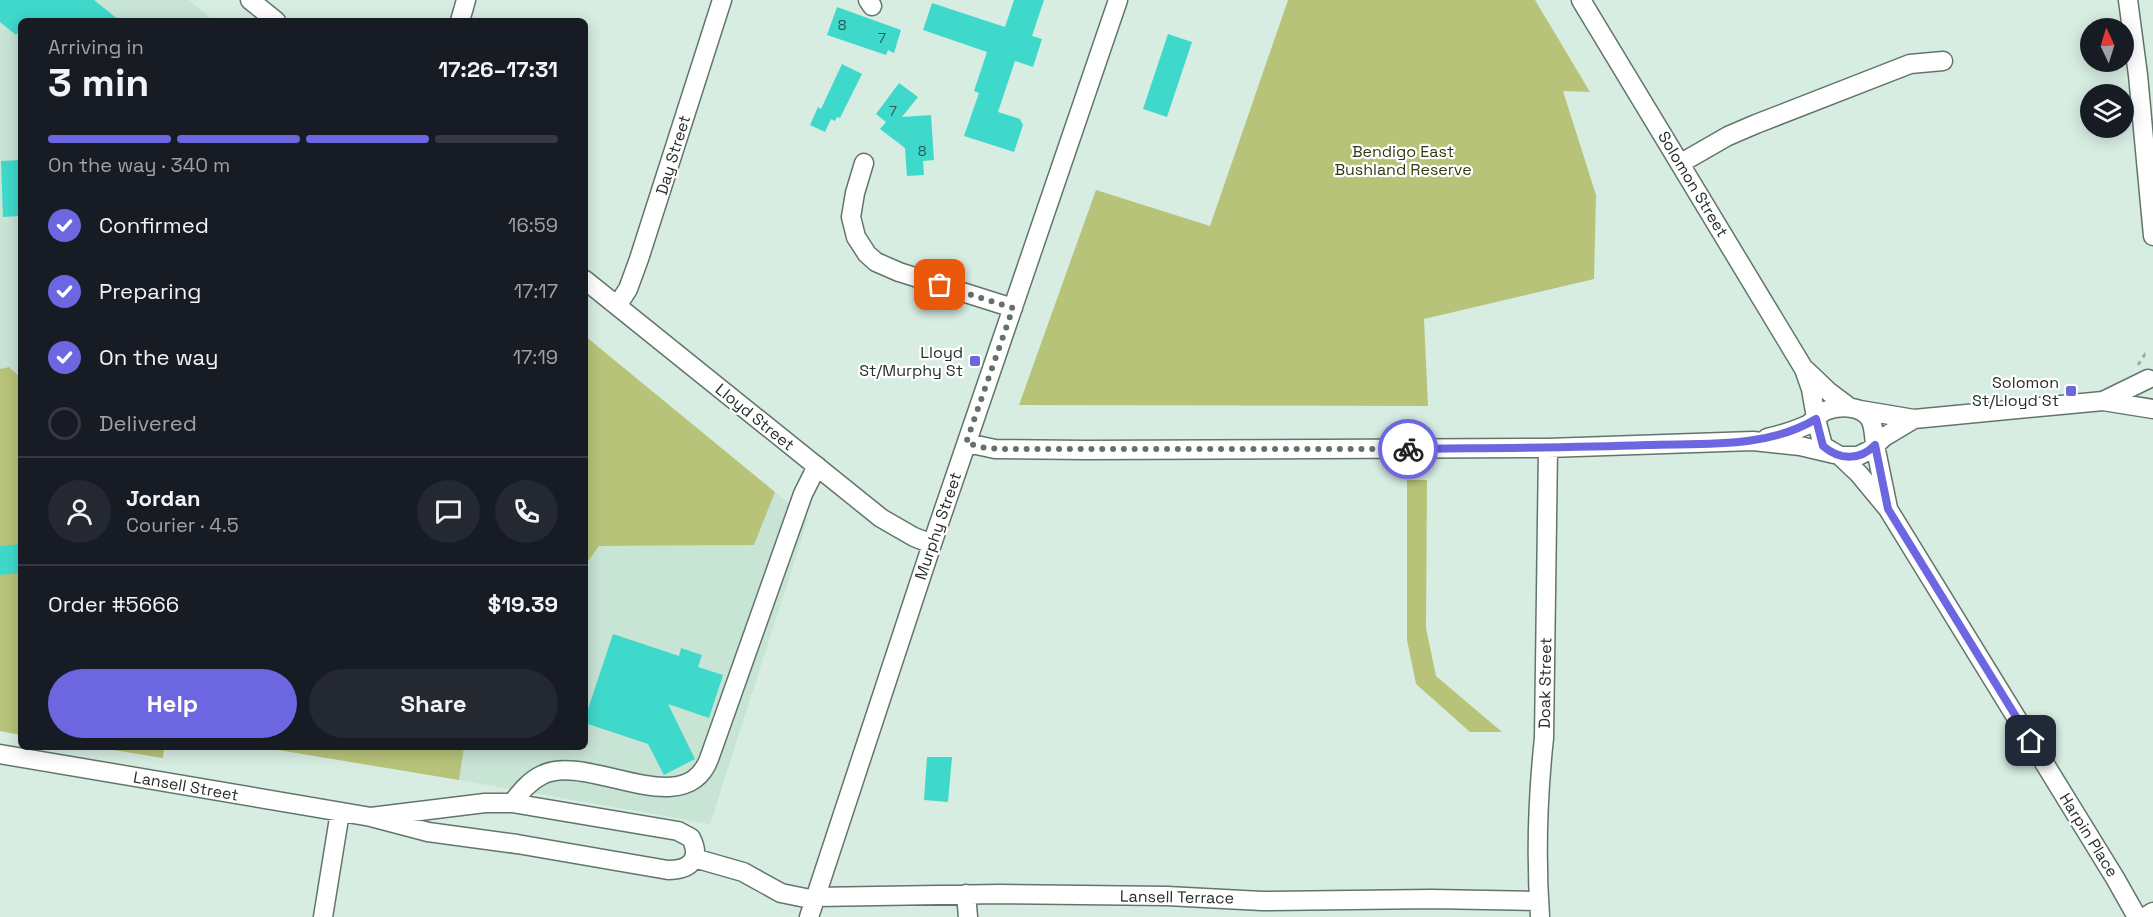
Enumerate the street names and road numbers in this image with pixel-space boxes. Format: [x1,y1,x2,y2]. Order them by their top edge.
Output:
street label: Day Street [651,113,695,197]
street label: Solomon Street [1653,127,1733,241]
street label: Lloyd Street [711,379,799,455]
street label: Murphy Street [910,469,966,583]
street label: Doak Street [1534,637,1556,729]
street label: Lansell Street [132,766,240,806]
street label: Harpin Place [2055,789,2123,881]
street label: Lansell Terrace [1120,886,1234,908]

